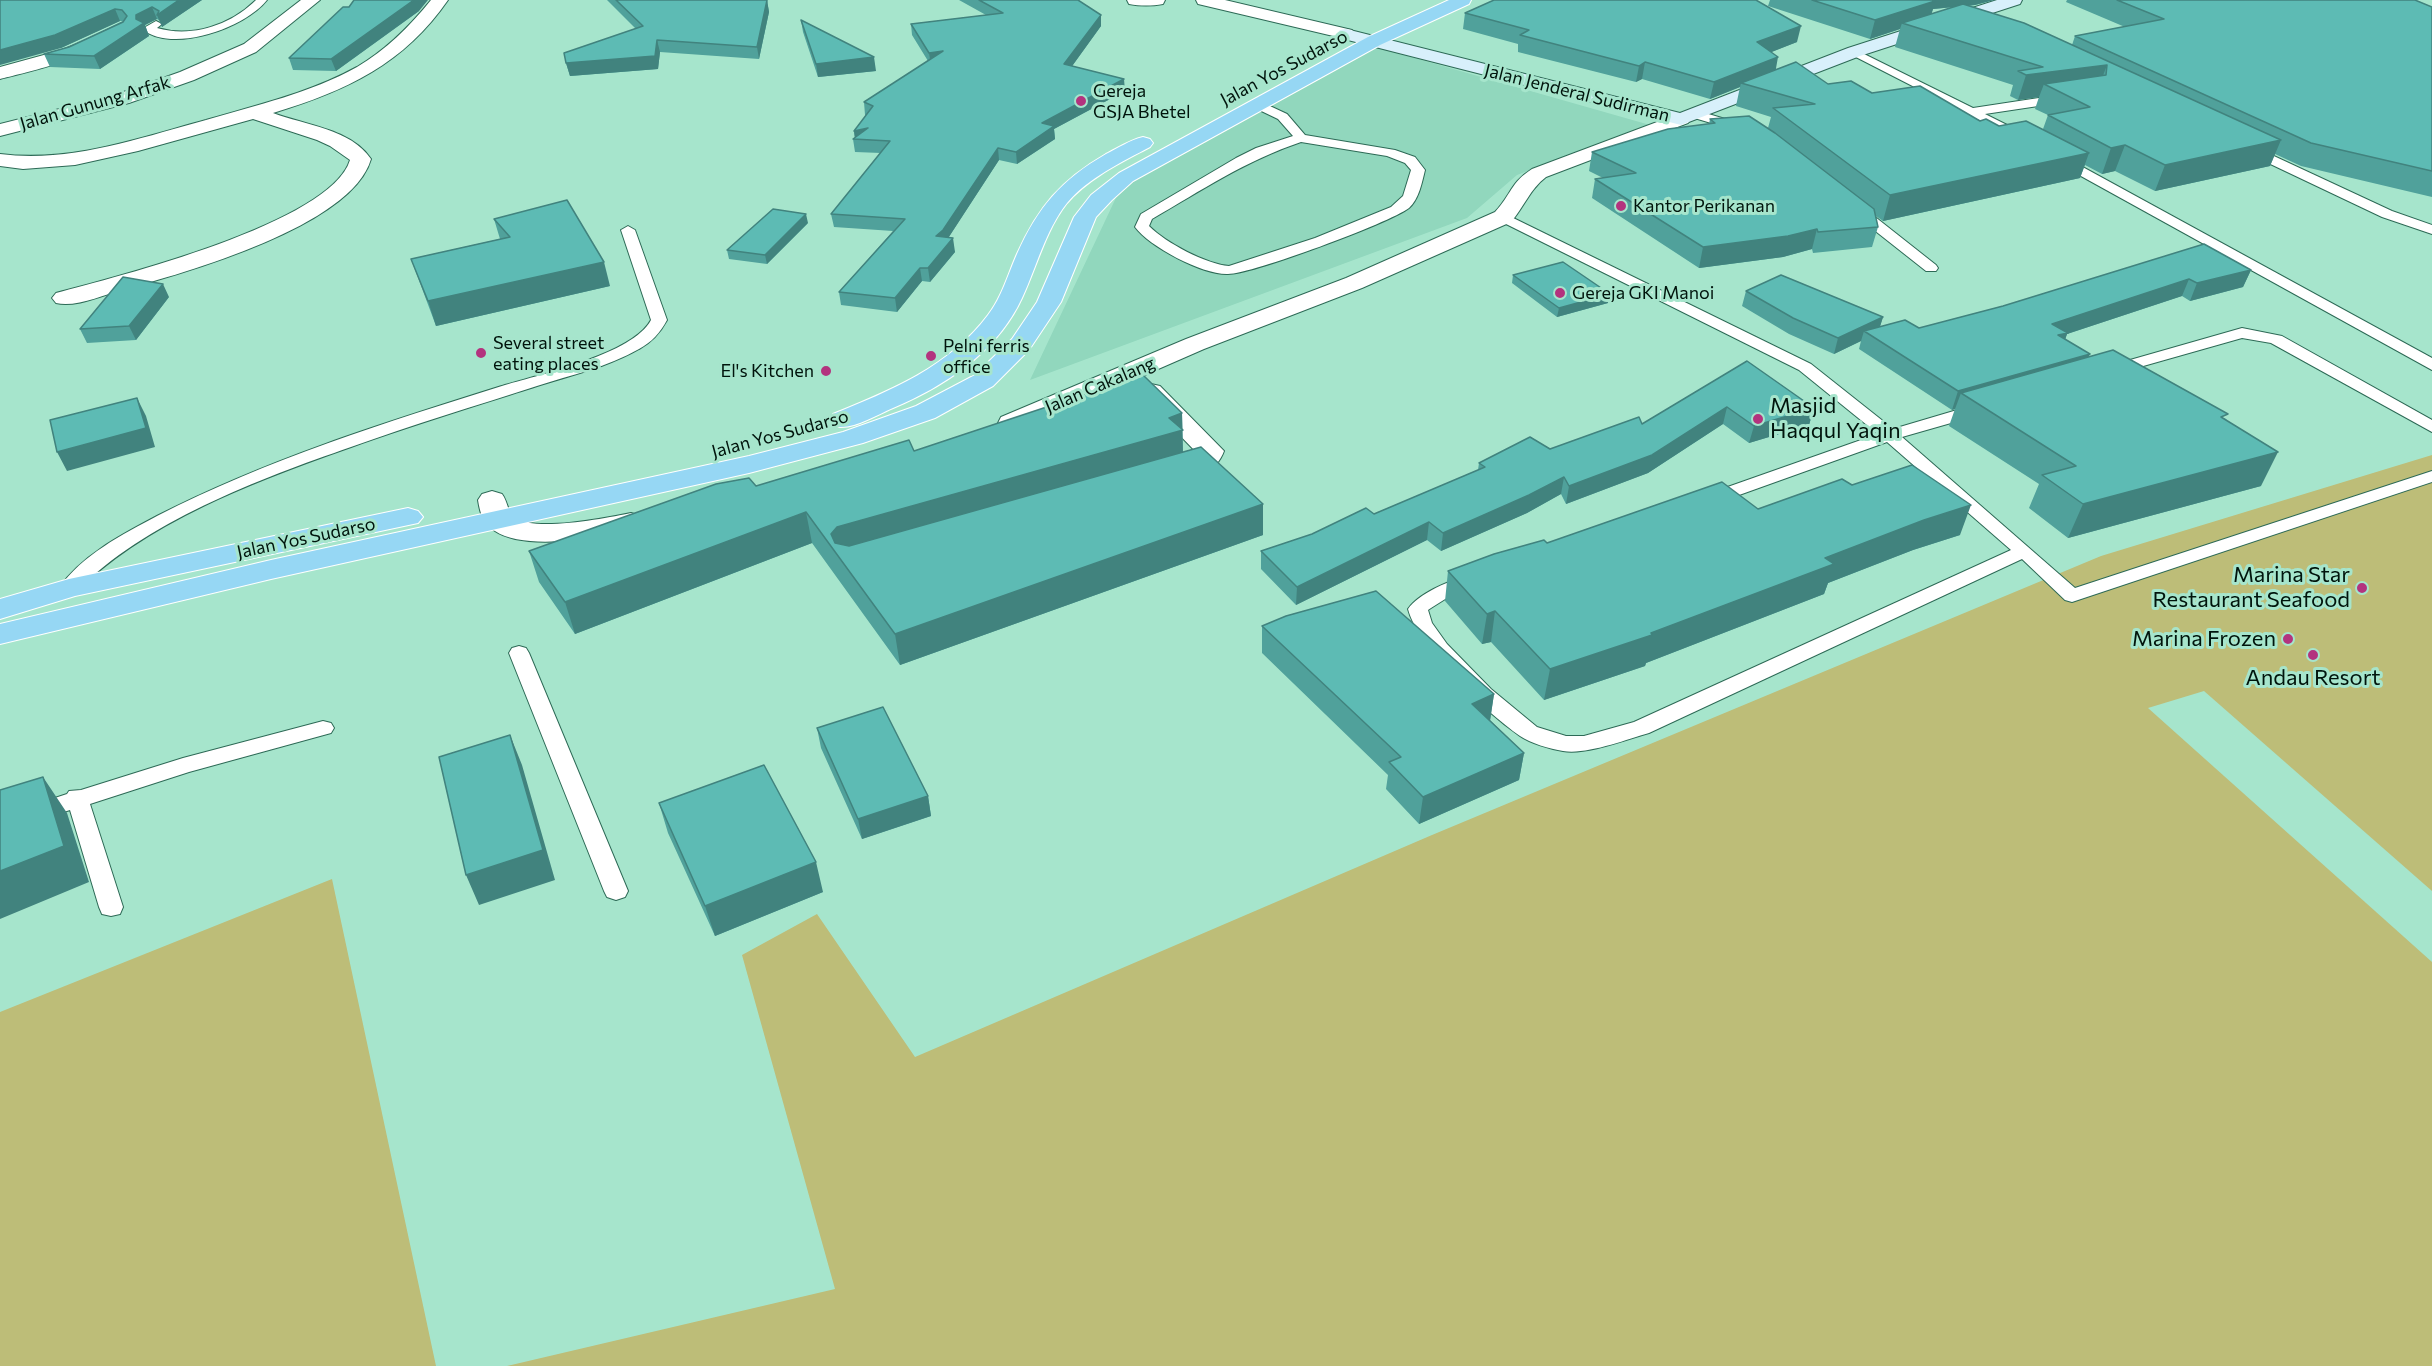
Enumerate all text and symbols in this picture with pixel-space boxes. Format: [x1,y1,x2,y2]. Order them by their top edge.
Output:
street label: Jalan Yos Sudarso [1217,25,1351,111]
street label: Jalan Jenderal Sudirman [1482,60,1672,126]
street label: Jalan Gunung Arfak [17,71,173,135]
place label: Gereja GSJA Bhetel [1093,80,1190,122]
marker: Gereja GSJA Bhetel [1074,94,1088,108]
place label: Kantor Perikanan [1633,195,1775,217]
marker: Kantor Perikanan [1614,199,1628,213]
place label: Gereja GKI Manoi [1572,282,1714,304]
marker: Gereja GKI Manoi [1553,286,1567,300]
place label: Several street eating places [493,332,604,374]
place label: Pelni ferris office [943,335,1030,378]
marker: Several street eating places [474,346,488,360]
marker: Pelni ferris office [924,349,938,363]
street label: Jalan Cakalang [1042,352,1158,418]
place label: El's Kitchen [720,360,814,382]
marker: El's Kitchen [819,364,833,378]
place label: Masjid Haqqul Yaqin [1770,393,1901,445]
street label: Jalan Yos Sudarso [709,405,851,463]
marker: Masjid Haqqul Yaqin [1751,412,1765,426]
street label: Jalan Yos Sudarso [235,513,377,563]
place label: Marina Star Restaurant Seafood [2153,562,2350,614]
marker: Marina Star Restaurant Seafood [2355,581,2369,595]
place label: Marina Frozen [2132,626,2276,652]
marker: Marina Frozen [2281,632,2295,646]
marker: Andau Resort [2306,648,2320,662]
place label: Andau Resort [2245,665,2381,691]

